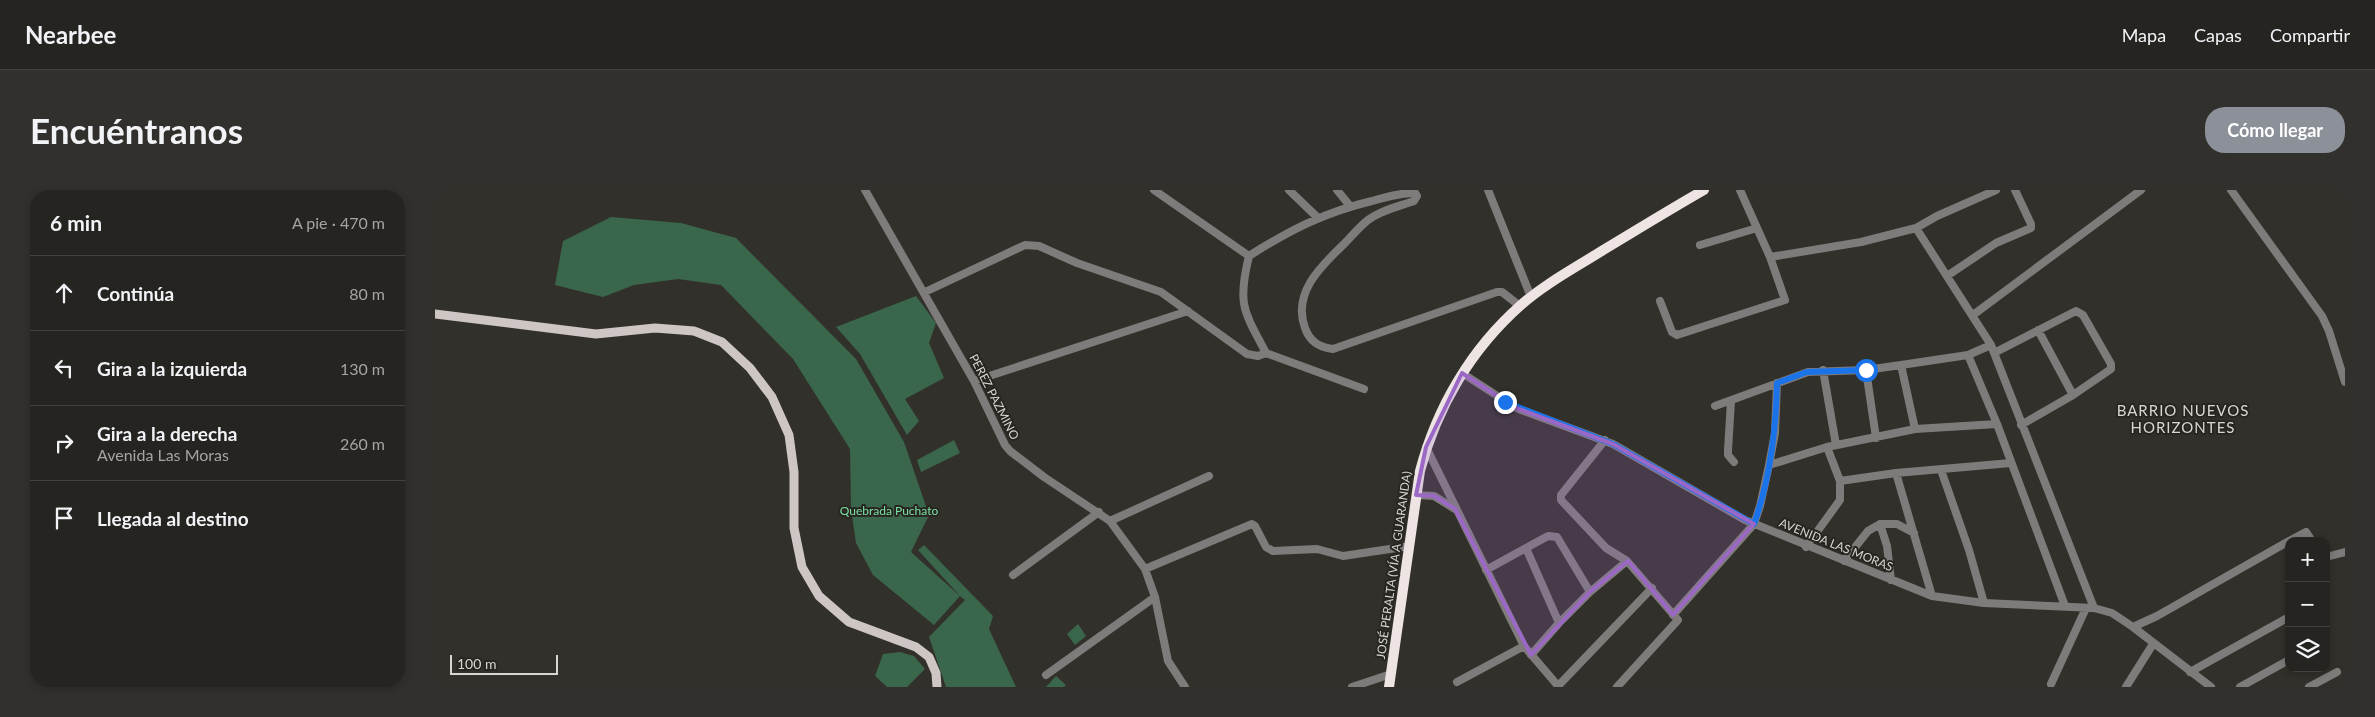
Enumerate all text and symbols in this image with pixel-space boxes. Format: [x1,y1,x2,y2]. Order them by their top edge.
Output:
text: Nearbee [25,20,116,49]
text: Mapa [2122,24,2166,46]
text: Capas [2194,24,2242,46]
text: Compartir [2270,24,2350,46]
button: Cómo llegar [2205,107,2345,153]
text: Encuéntranos [30,109,243,151]
text: 6 min [50,210,102,235]
text: A pie · 470 m [292,213,385,232]
icon: ahead [50,279,78,307]
text: Continúa [97,282,174,305]
text: 80 m [349,284,385,303]
street label: PEREZ PAZMINO [966,351,1023,442]
icon: left [50,354,78,382]
text: Gira a la izquierda [97,357,247,380]
text: 130 m [340,359,385,378]
route start [1855,359,1878,382]
route end [1494,391,1517,414]
district label: BARRIO NUEVOS HORIZONTES [2117,401,2249,436]
text: Gira a la derecha [97,422,237,445]
icon: right [50,429,78,457]
text: 260 m [340,434,385,453]
text: Avenida Las Moras [97,445,229,464]
street label: JOSÉ PERALTA (VÍA A GUARANDA) [1373,470,1414,660]
park label: Quebrada Puchato [840,503,938,518]
icon: arrive [50,504,78,532]
text: Llegada al destino [97,507,249,530]
street label: AVENIDA LAS MORAS [1777,515,1895,574]
map controls [2285,537,2330,672]
button: + [2285,537,2330,582]
button: − [2285,582,2330,627]
button: layers [2285,627,2330,672]
scale bar [450,652,557,675]
text: 100 m [457,655,496,672]

